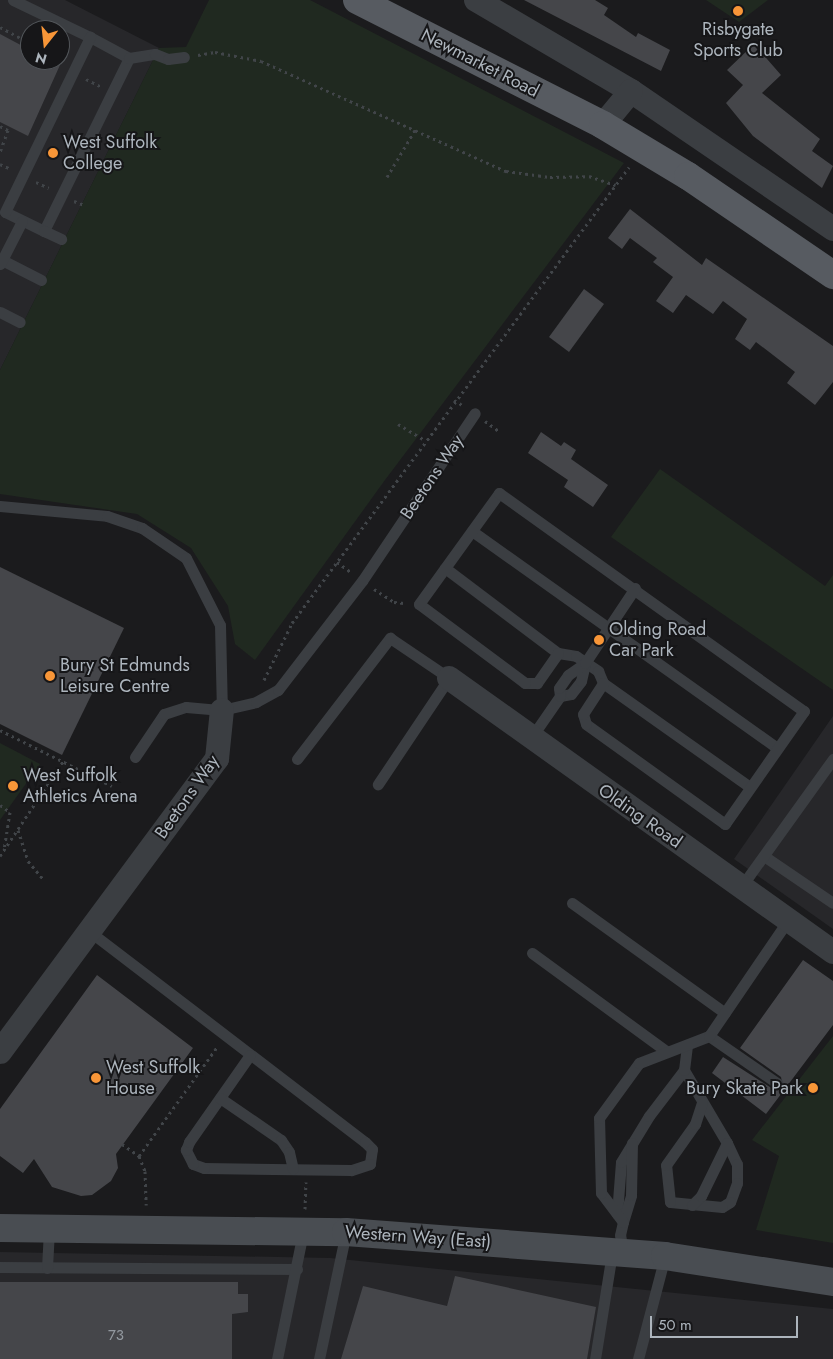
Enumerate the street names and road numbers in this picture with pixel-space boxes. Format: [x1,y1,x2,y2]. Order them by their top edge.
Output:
street label: Newmarket Road [417,24,543,102]
street label: Beetons Way [396,431,468,523]
street label: Beetons Way [150,751,224,843]
street label: Olding Road [594,779,686,853]
street label: Western Way (East) [344,1221,492,1253]

